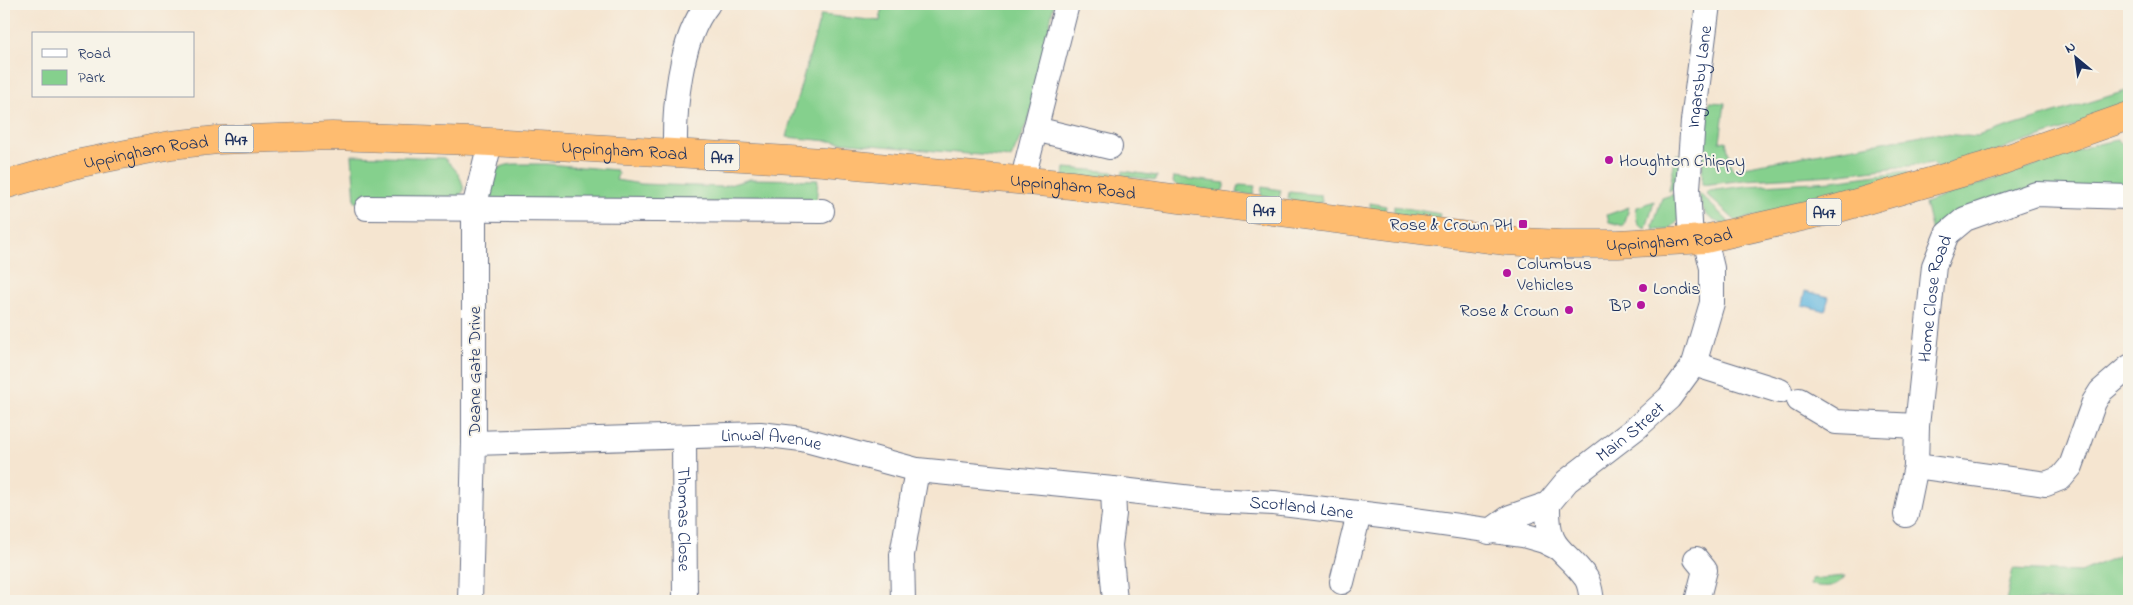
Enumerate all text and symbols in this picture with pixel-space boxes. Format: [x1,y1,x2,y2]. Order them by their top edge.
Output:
street label: Ingarsby Lane [1682,23,1720,129]
legend [32,32,195,98]
north arrow [2050,32,2100,82]
text: N [2061,36,2080,59]
text: Road [78,43,111,65]
text: Park [78,67,106,89]
road number: A47 [218,126,254,152]
street label: Uppingham Road [81,130,210,177]
street label: Uppingham Road [560,135,688,169]
road number: A47 [704,144,740,170]
place label: Houghton Chippy [1619,149,1745,176]
marker: Houghton Chippy [1603,154,1615,166]
street label: Uppingham Road [1009,168,1137,208]
road number: A47 [1246,196,1282,224]
road number: A47 [1806,198,1842,226]
place label: Rose & Crown PH [1389,213,1513,239]
marker: Rose & Crown PH [1517,218,1529,230]
street label: Uppingham Road [1606,222,1735,259]
street label: Home Close Road [1913,231,1960,364]
place label: Columbus Vehicles [1516,252,1592,299]
marker: Columbus Vehicles [1501,267,1513,279]
place label: Londis [1653,277,1700,303]
marker: Londis [1637,282,1649,294]
place label: BP [1609,294,1632,320]
place label: Rose & Crown [1460,299,1559,325]
marker: BP [1635,299,1647,311]
marker: Rose & Crown [1563,304,1575,316]
street label: Deane Gate Drive [463,305,489,437]
street label: Main Street [1591,397,1672,469]
street label: Linwal Avenue [721,423,825,459]
street label: Thomas Close [669,466,696,573]
street label: Scotland Lane [1249,491,1356,528]

